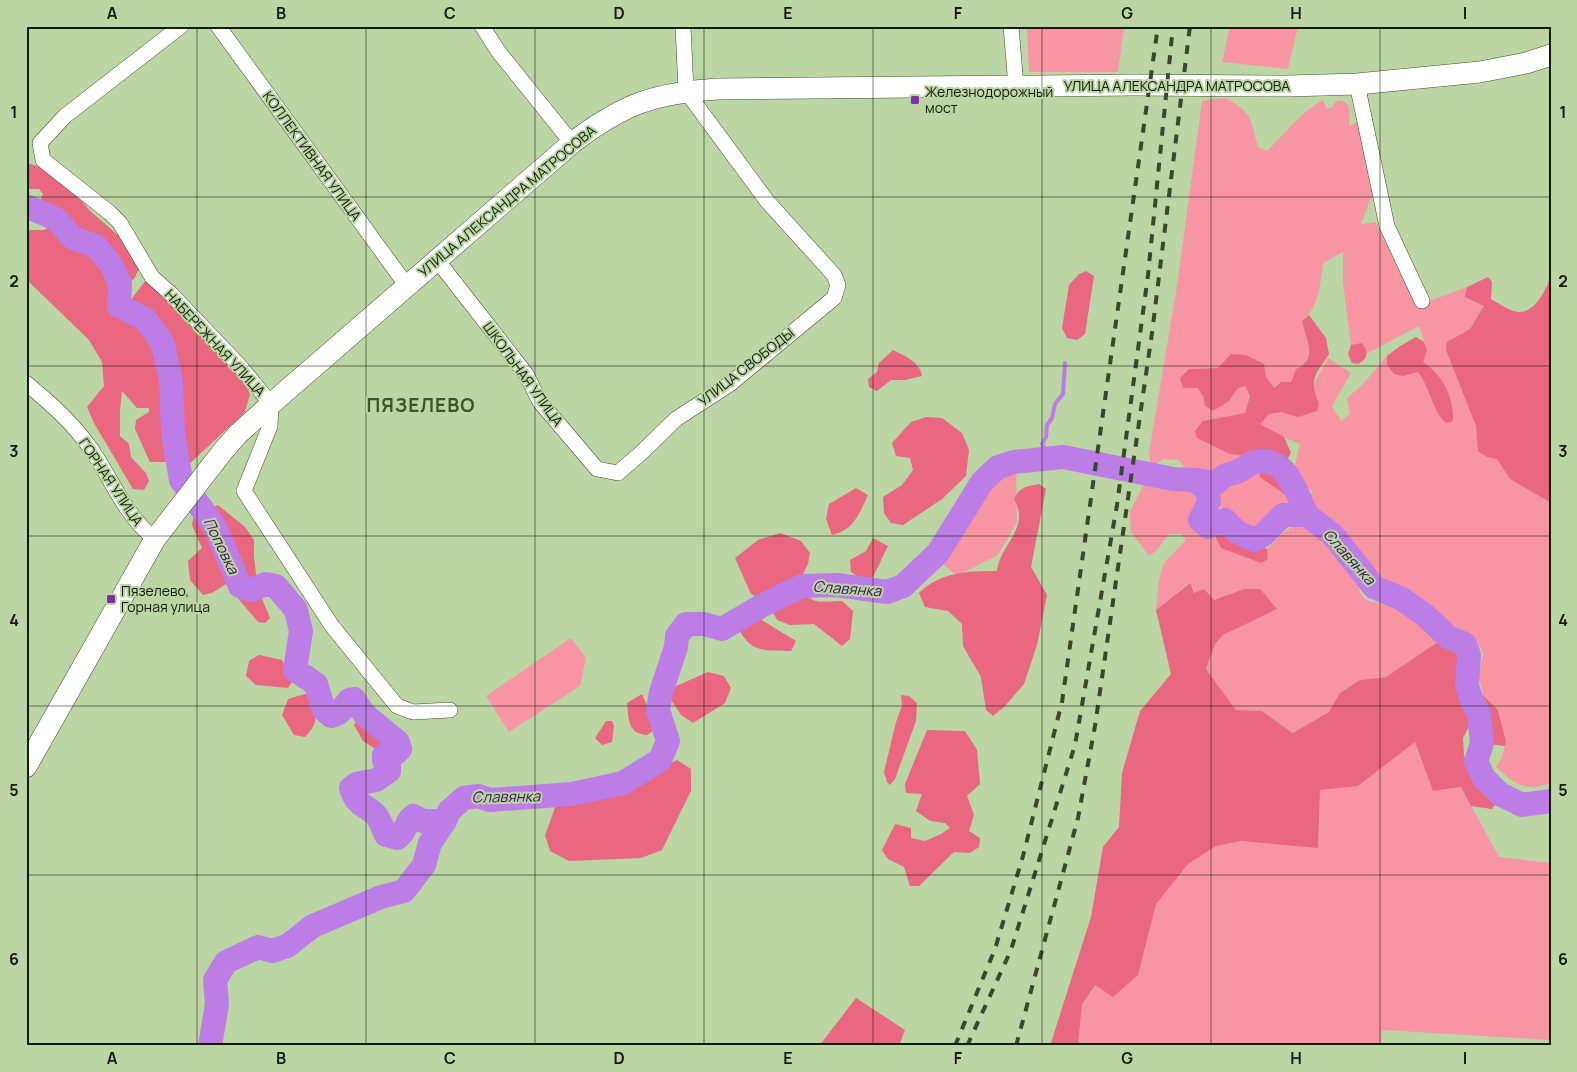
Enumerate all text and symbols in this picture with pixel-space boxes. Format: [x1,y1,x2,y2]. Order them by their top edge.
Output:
text: A [107,2,118,24]
text: B [276,2,286,24]
text: C [444,2,456,24]
text: D [613,2,625,24]
text: E [783,2,793,24]
text: F [954,2,963,24]
text: G [1121,2,1133,24]
text: H [1290,2,1302,24]
text: I [1463,2,1467,24]
street label: УЛИЦА АЛЕКСАНДРА МАТРОСОВА [1064,76,1290,95]
place label: Железнодорожный мост [925,82,1053,117]
street label: КОЛЛЕКТИВНАЯ УЛИЦА [259,87,366,225]
marker: Железнодорожный мост [909,94,921,106]
text: 1 [10,101,18,123]
text: 1 [1559,101,1567,123]
street label: УЛИЦА АЛЕКСАНДРА МАТРОСОВА [414,120,600,281]
text: 2 [9,270,19,292]
text: 2 [1558,270,1568,292]
street label: НАБЕРЕЖНАЯ УЛИЦА [161,285,270,400]
street label: ШКОЛЬНАЯ УЛИЦА [479,318,568,430]
street label: УЛИЦА СВОБОДЫ [694,323,798,410]
district label: ПЯЗЕЛЕВО [367,392,475,418]
street label: ГОРНАЯ УЛИЦА [75,434,148,529]
text: 3 [9,440,19,462]
text: 3 [1558,440,1568,462]
water label: Поповка [199,514,244,578]
water label: Славянка [1319,524,1381,590]
water label: Славянка [812,576,883,601]
place label: Пязелево, Горная улица [121,581,210,616]
marker: Пязелево, Горная улица [105,593,117,605]
text: 4 [9,609,19,631]
text: 4 [1558,609,1568,631]
text: 5 [9,779,19,801]
text: 5 [1558,779,1568,801]
water label: Славянка [471,785,541,808]
text: 6 [9,948,19,970]
text: 6 [1558,948,1568,970]
text: A [107,1047,118,1069]
text: B [276,1047,286,1069]
text: C [444,1047,456,1069]
text: D [613,1047,625,1069]
text: E [783,1047,793,1069]
text: F [954,1047,963,1069]
text: G [1121,1047,1133,1069]
text: H [1290,1047,1302,1069]
text: I [1463,1047,1467,1069]

